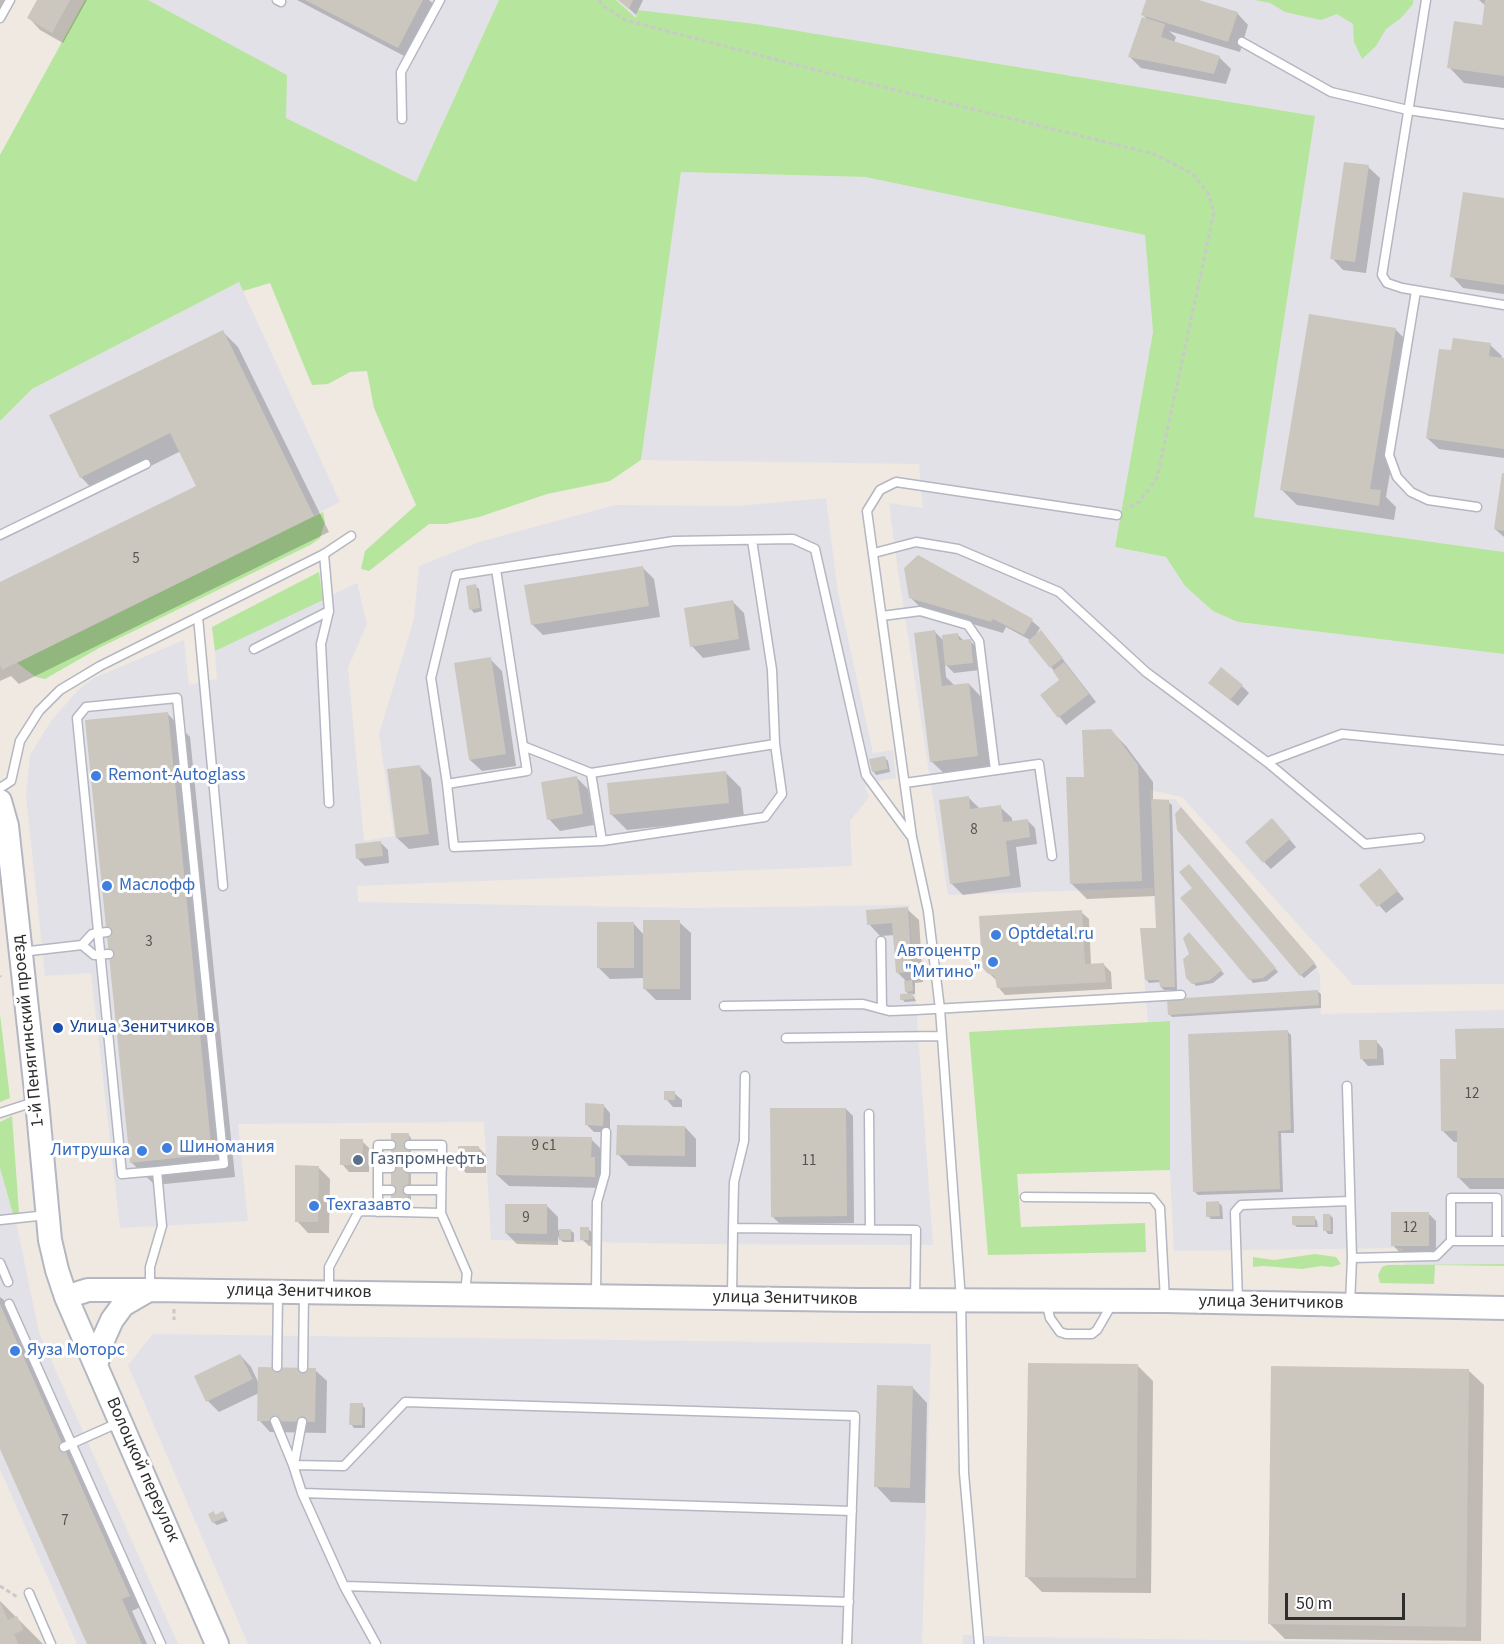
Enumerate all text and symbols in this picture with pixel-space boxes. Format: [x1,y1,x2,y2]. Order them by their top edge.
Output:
house number: 5 [132,551,140,569]
place label: Remont-Autoglass [108,765,246,787]
marker: Remont-Autoglass [89,769,103,783]
house number: 8 [970,822,978,840]
place label: Маслофф [119,875,195,897]
marker: Маслофф [100,879,114,893]
place label: Optdetal.ru [1008,924,1094,946]
marker: Optdetal.ru [989,928,1003,942]
street label: 1-й Пенягинский проезд [8,934,50,1128]
house number: 3 [145,934,153,952]
place label: Автоцентр "Митино" [897,941,981,984]
marker: Автоцентр "Митино" [986,955,1000,969]
place label: Улица Зенитчиков [70,1017,215,1039]
marker: Улица Зенитчиков [51,1021,65,1035]
house number: 12 [1465,1086,1479,1104]
place label: Шиномания [179,1137,275,1159]
house number: 9 с1 [532,1138,556,1156]
place label: Литрушка [51,1140,130,1162]
marker: Шиномания [160,1141,174,1155]
marker: Литрушка [135,1144,149,1158]
place label: Газпромнефть [370,1149,485,1171]
marker: Газпромнефть [351,1153,365,1167]
house number: 11 [802,1153,816,1171]
place label: Техгазавто [326,1195,411,1217]
marker: Техгазавто [307,1199,321,1213]
house number: 9 [522,1210,530,1228]
house number: 12 [1403,1220,1417,1238]
street label: улица Зенитчиков [226,1280,372,1304]
street label: улица Зенитчиков [712,1287,858,1311]
street label: улица Зенитчиков [1198,1291,1344,1315]
place label: Яуза Моторс [27,1340,125,1362]
marker: Яуза Моторс [8,1344,22,1358]
street label: Волоцкой переулок [100,1394,184,1546]
house number: 7 [61,1513,69,1531]
scale bar [1288,1581,1408,1619]
text: 50 m [1296,1591,1332,1616]

